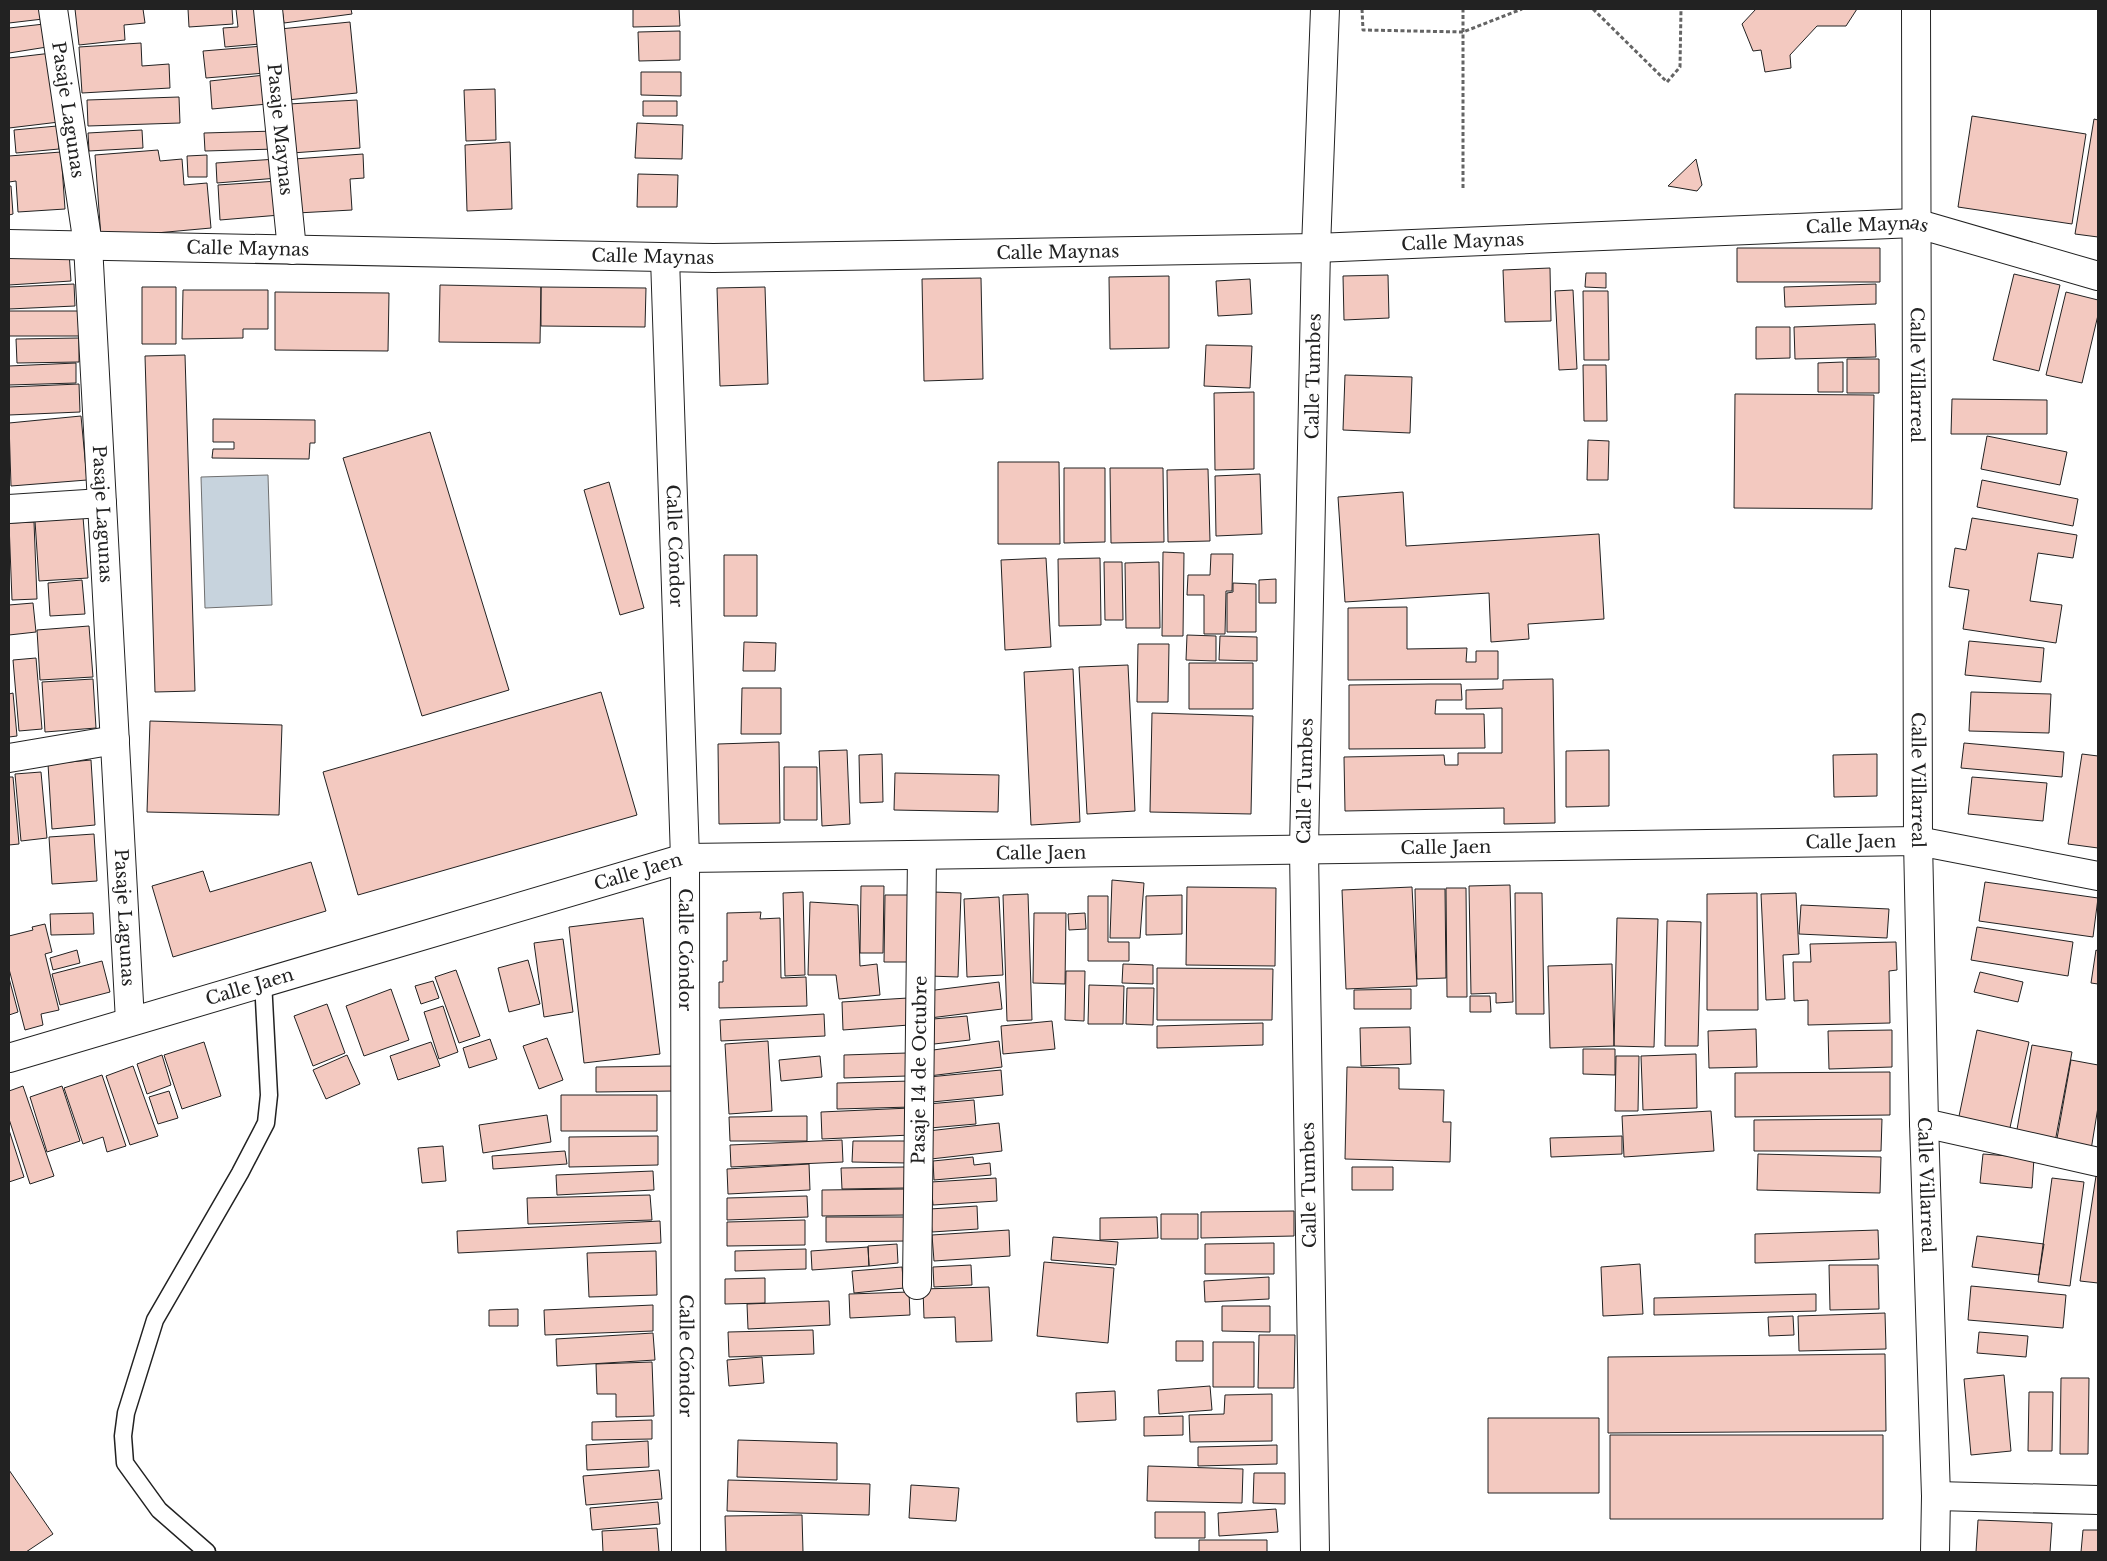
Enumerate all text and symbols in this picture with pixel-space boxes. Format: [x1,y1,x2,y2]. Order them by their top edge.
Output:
street label: Pasaje Lagunas [47,40,89,180]
street label: Pasaje Maynas [262,62,298,196]
street label: Calle Maynas [1805,211,1931,239]
street label: Calle Maynas [1401,228,1525,255]
street label: Calle Maynas [186,237,310,261]
street label: Calle Maynas [996,240,1119,264]
street label: Calle Maynas [591,245,715,269]
street label: Calle Villarreal [1906,307,1928,443]
street label: Calle Tumbes [1301,313,1326,439]
street label: Pasaje Lagunas [88,445,117,583]
street label: Calle Cóndor [662,484,688,608]
street label: Calle Villarreal [1907,712,1929,848]
street label: Calle Tumbes [1293,718,1318,844]
street label: Calle Jaen [1805,830,1897,854]
street label: Calle Jaen [1400,836,1492,859]
street label: Calle Jaen [995,841,1087,865]
street label: Pasaje Lagunas [110,848,139,987]
street label: Calle Jaen [591,848,685,895]
street label: Calle Cóndor [674,888,696,1011]
street label: Calle Jaen [203,963,296,1010]
street label: Pasaje 14 de Octubre [907,976,932,1165]
street label: Calle Villarreal [1913,1117,1939,1253]
street label: Calle Tumbes [1297,1122,1321,1248]
street label: Calle Cóndor [675,1294,697,1417]

